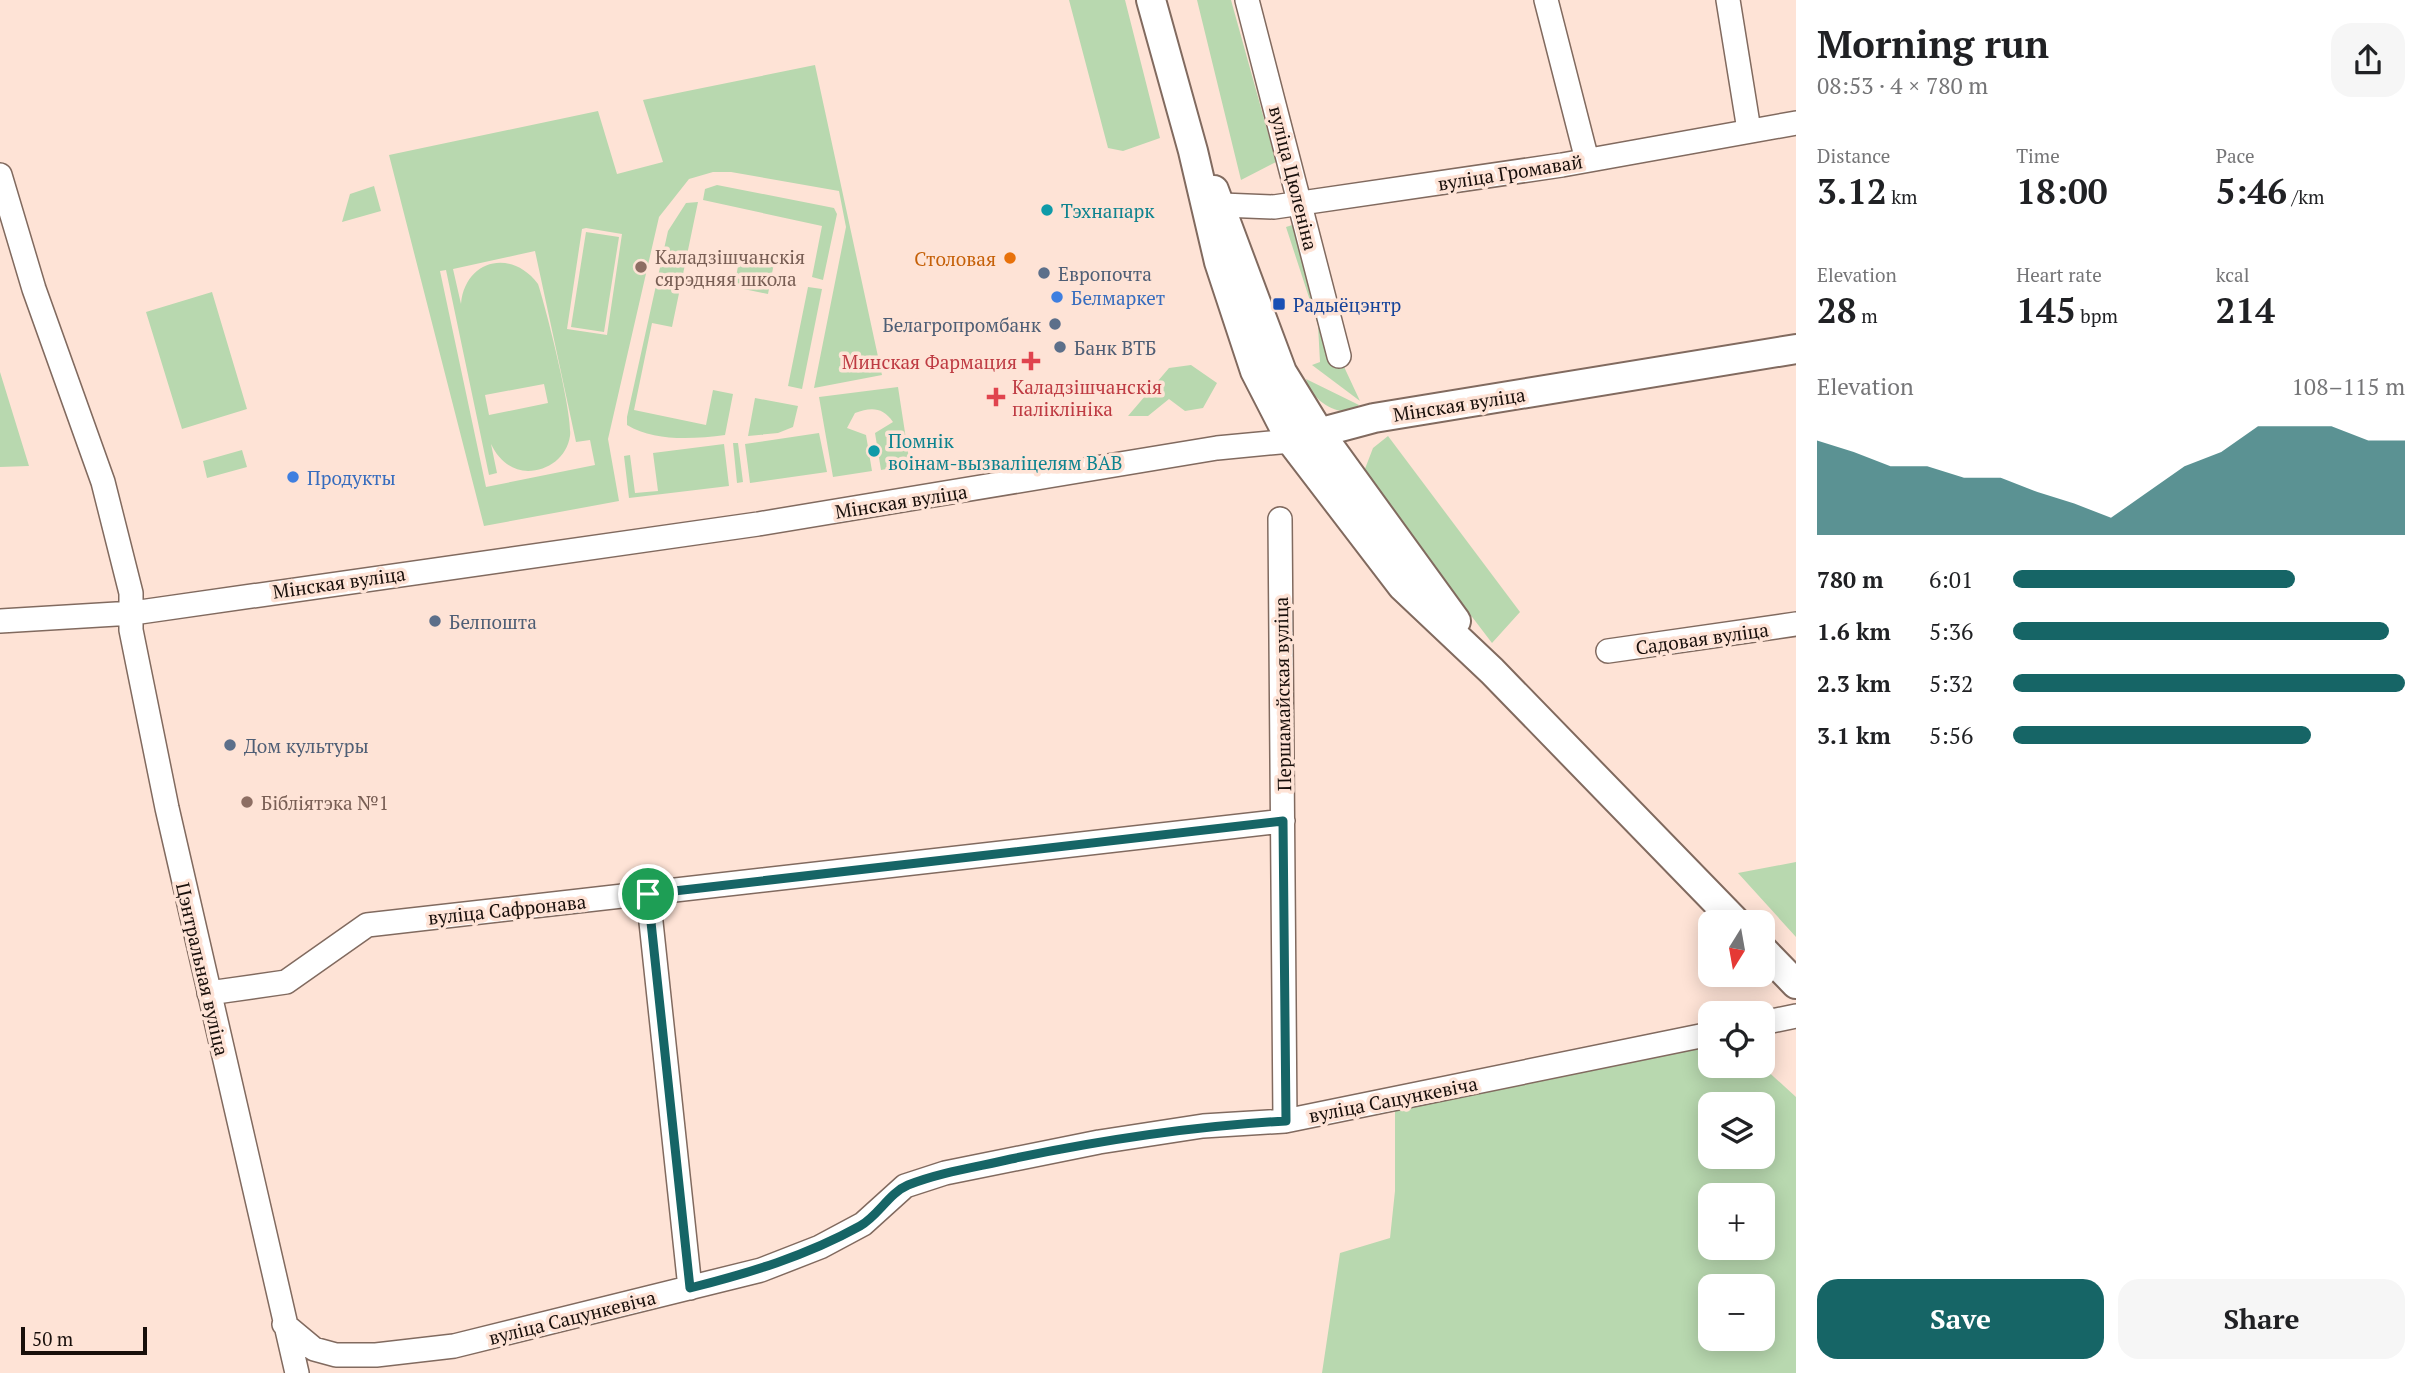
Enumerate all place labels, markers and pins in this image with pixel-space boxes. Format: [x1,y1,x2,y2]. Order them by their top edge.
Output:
place label: Тэхнапарк [1061,198,1155,223]
marker: Тэхнапарк [1039,202,1055,218]
place label: Каладзішчанскія сярэдняя школа [655,244,805,291]
place label: Столовая [914,246,996,271]
marker: Столовая [1002,250,1018,266]
marker: Каладзішчанскія сярэдняя школа [633,259,649,275]
place label: Европочта [1058,261,1152,286]
marker: Европочта [1036,265,1052,281]
place label: Белмаркет [1071,285,1165,310]
marker: Белмаркет [1049,289,1065,305]
place label: Радыёцэнтр [1293,292,1401,317]
marker: Радыёцэнтр [1271,296,1287,312]
place label: Белагропромбанк [882,312,1042,337]
marker: Белагропромбанк [1047,316,1063,332]
place label: Банк ВТБ [1074,335,1156,360]
marker: Банк ВТБ [1052,339,1068,355]
place label: Минская Фармация [842,349,1017,374]
marker: Минская Фармация [1023,353,1039,369]
place label: Каладзішчанскія паліклініка [1012,374,1162,421]
marker: Каладзішчанскія паліклініка [986,387,1006,407]
place label: Помнік воінам-вызваліцелям ВАВ [888,428,1123,475]
marker: Помнік воінам-вызваліцелям ВАВ [866,443,882,459]
place label: Продукты [307,465,396,490]
marker: Продукты [285,469,301,485]
place label: Белпошта [449,609,537,634]
marker: Белпошта [427,613,443,629]
place label: Дом культуры [244,733,369,758]
marker: Дом культуры [222,737,238,753]
place label: Бібліятэка №1 [261,790,389,815]
marker: Бібліятэка №1 [239,794,255,810]
pin [618,864,678,924]

